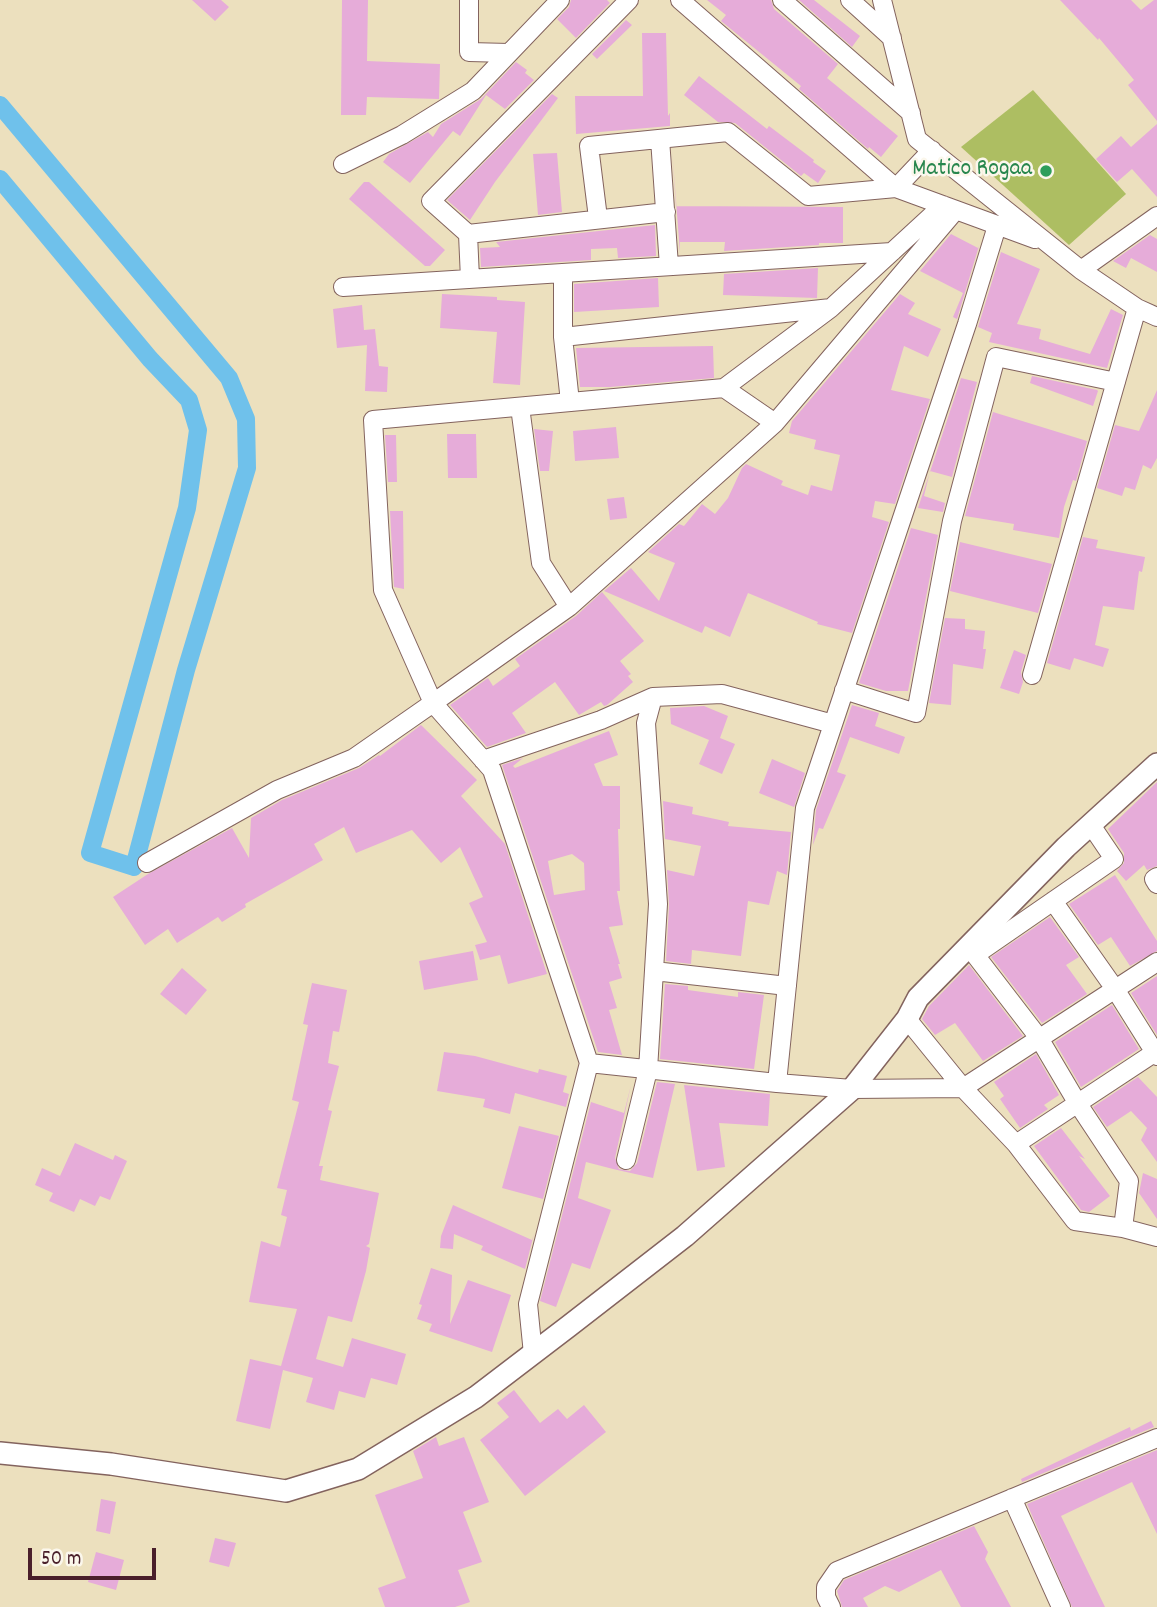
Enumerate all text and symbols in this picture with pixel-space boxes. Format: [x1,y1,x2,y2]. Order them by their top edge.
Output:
place label: Matico Rogaa [912,157,1032,185]
marker: Matico Rogaa [1038,163,1054,179]
scale bar [32,1534,159,1578]
text: 50 m [41,1545,81,1575]

